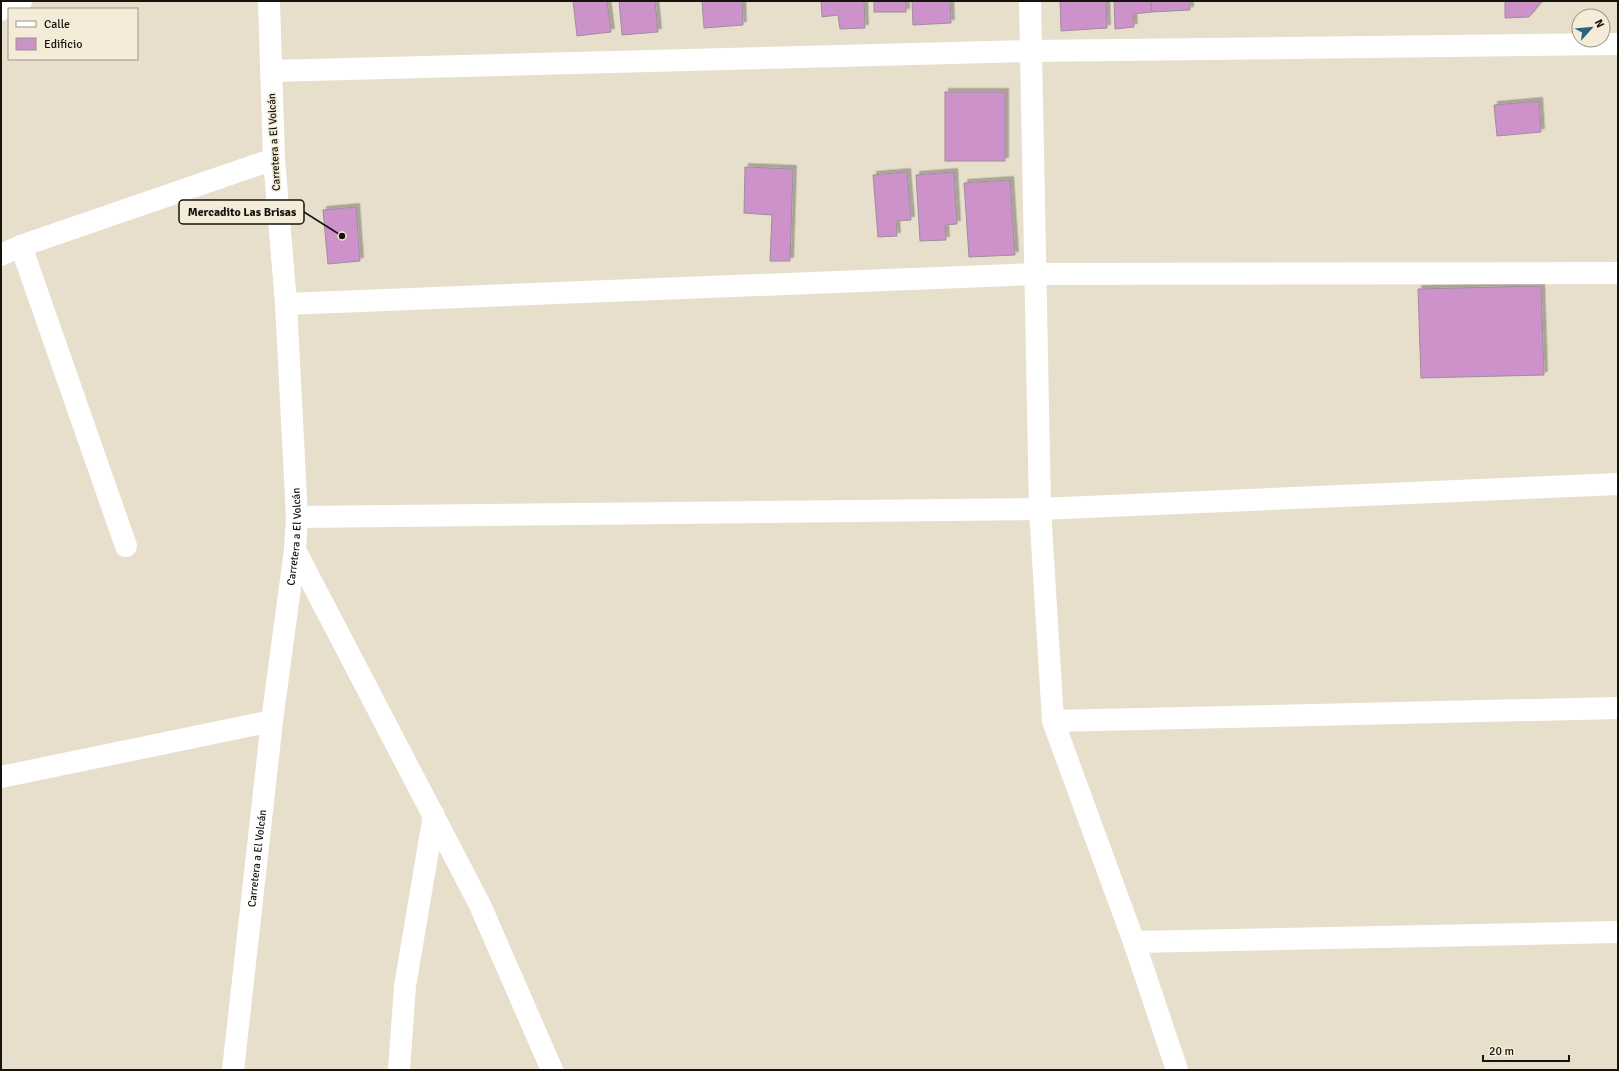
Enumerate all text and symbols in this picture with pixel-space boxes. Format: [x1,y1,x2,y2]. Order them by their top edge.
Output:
legend [8,8,138,60]
north arrow [1571,8,1611,48]
text: Calle [44,17,70,32]
text: N [1592,17,1607,30]
text: Edificio [44,37,82,52]
street label: Carretera a El Volcán [265,93,283,191]
callout: Mercadito Las Brisas [179,200,304,224]
text: Mercadito Las Brisas [188,205,297,220]
street label: Carretera a El Volcán [284,487,304,586]
street label: Carretera a El Volcán [245,809,269,908]
scale bar [1483,1037,1569,1063]
text: 20 m [1489,1044,1514,1059]

